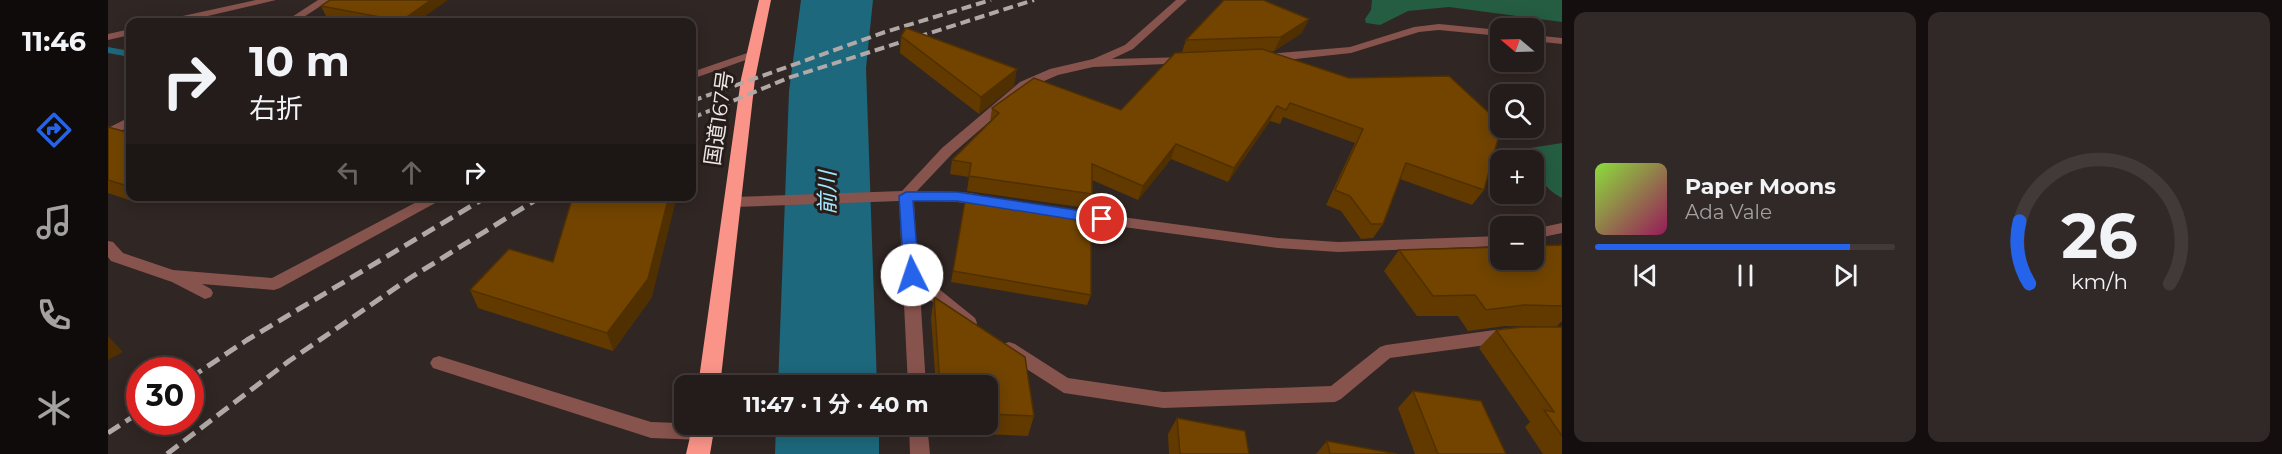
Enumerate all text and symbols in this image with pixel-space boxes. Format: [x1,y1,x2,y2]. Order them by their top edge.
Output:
north arrow [1490,18,1544,72]
map controls [1490,18,1544,270]
text: 11:46 [22,25,86,58]
text: 10 m [249,35,350,87]
icon: right [150,42,228,120]
street label: 国道167号 [699,69,738,167]
button: search [1490,84,1544,138]
text: 右折 [249,92,303,125]
icon: directions [33,109,75,151]
button: + [1490,150,1544,204]
icon: left [332,156,365,189]
icon: ahead [395,156,428,189]
icon: right [458,156,491,189]
water label: 前川 [814,169,841,215]
text: Paper Moons [1685,173,1836,200]
pin [1076,193,1127,244]
text: 26 [2061,198,2137,274]
text: Ada Vale [1685,200,1772,224]
icon: music [33,201,75,243]
icon: arrive [1085,202,1118,235]
button: − [1490,216,1544,270]
position arrow [880,243,944,307]
icon: previous [1629,259,1662,292]
icon: pause [1729,259,1762,292]
icon: next [1829,259,1862,292]
text: km/h [2070,268,2128,294]
icon: phone [33,294,75,336]
speed limit sign: 30 [126,357,204,435]
icon: climate [33,387,75,429]
text: 11:47 · 1 分 · 40 m [743,391,929,418]

